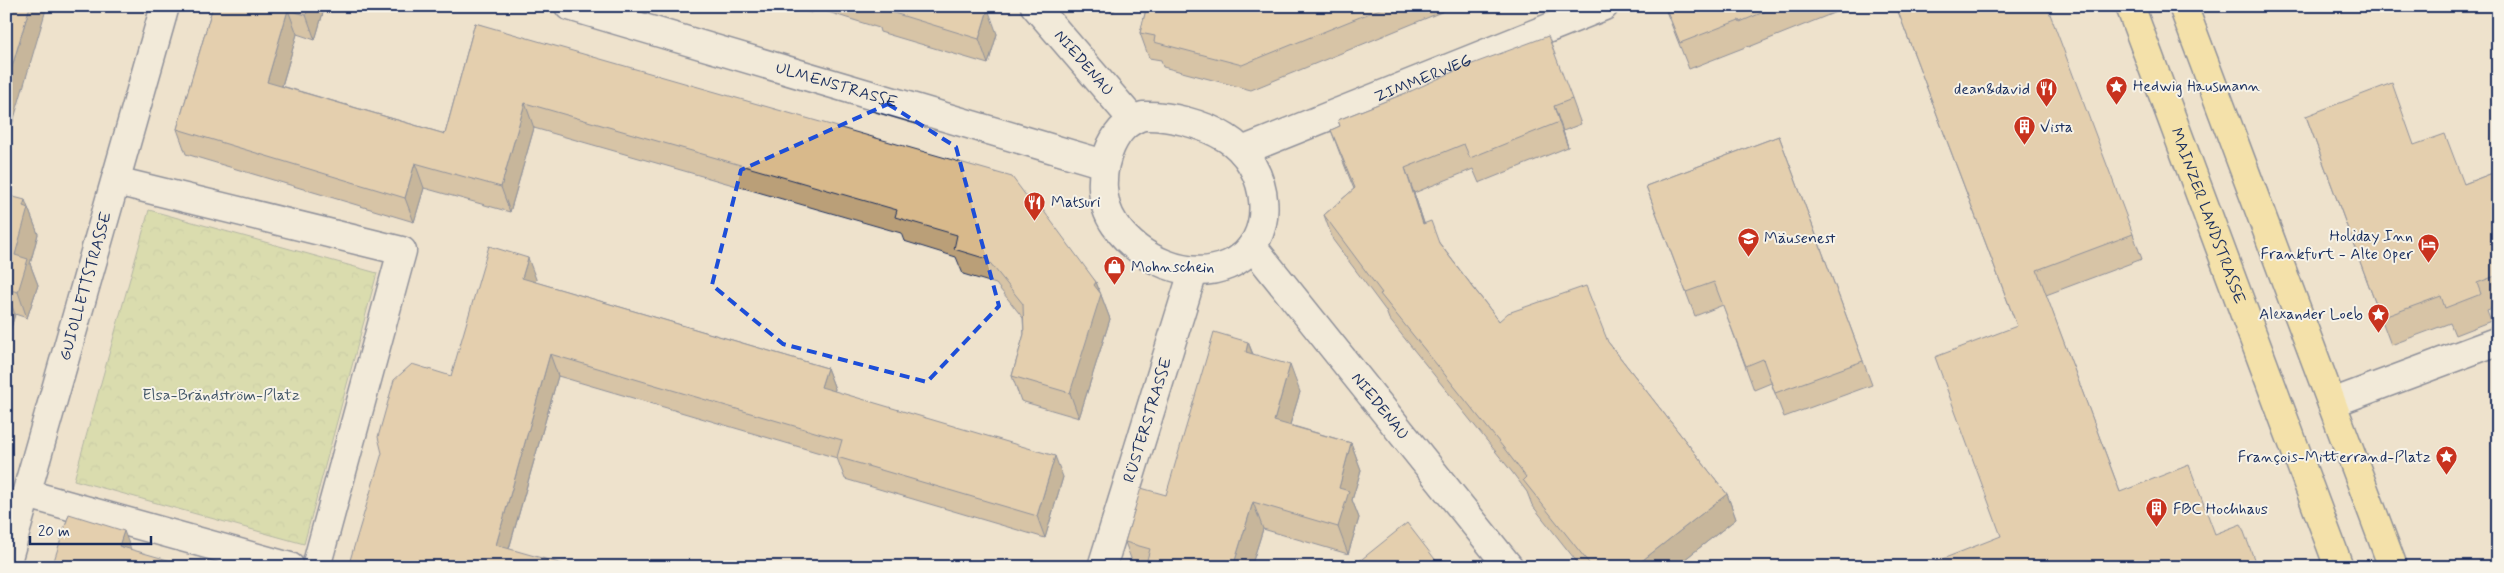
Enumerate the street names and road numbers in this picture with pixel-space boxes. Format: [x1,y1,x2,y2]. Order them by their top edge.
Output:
street label: NIEDENAU [1050,25,1118,100]
street label: ZIMMERWEG [1371,50,1475,107]
street label: ULMENSTRASSE [773,57,900,113]
street label: MAINZER LANDSTRASSE [2166,125,2251,307]
street label: GUIOLLETTSTRASSE [54,209,117,363]
street label: RÜSTERSTRASSE [1118,355,1177,485]
street label: NIEDENAU [1347,368,1414,444]

